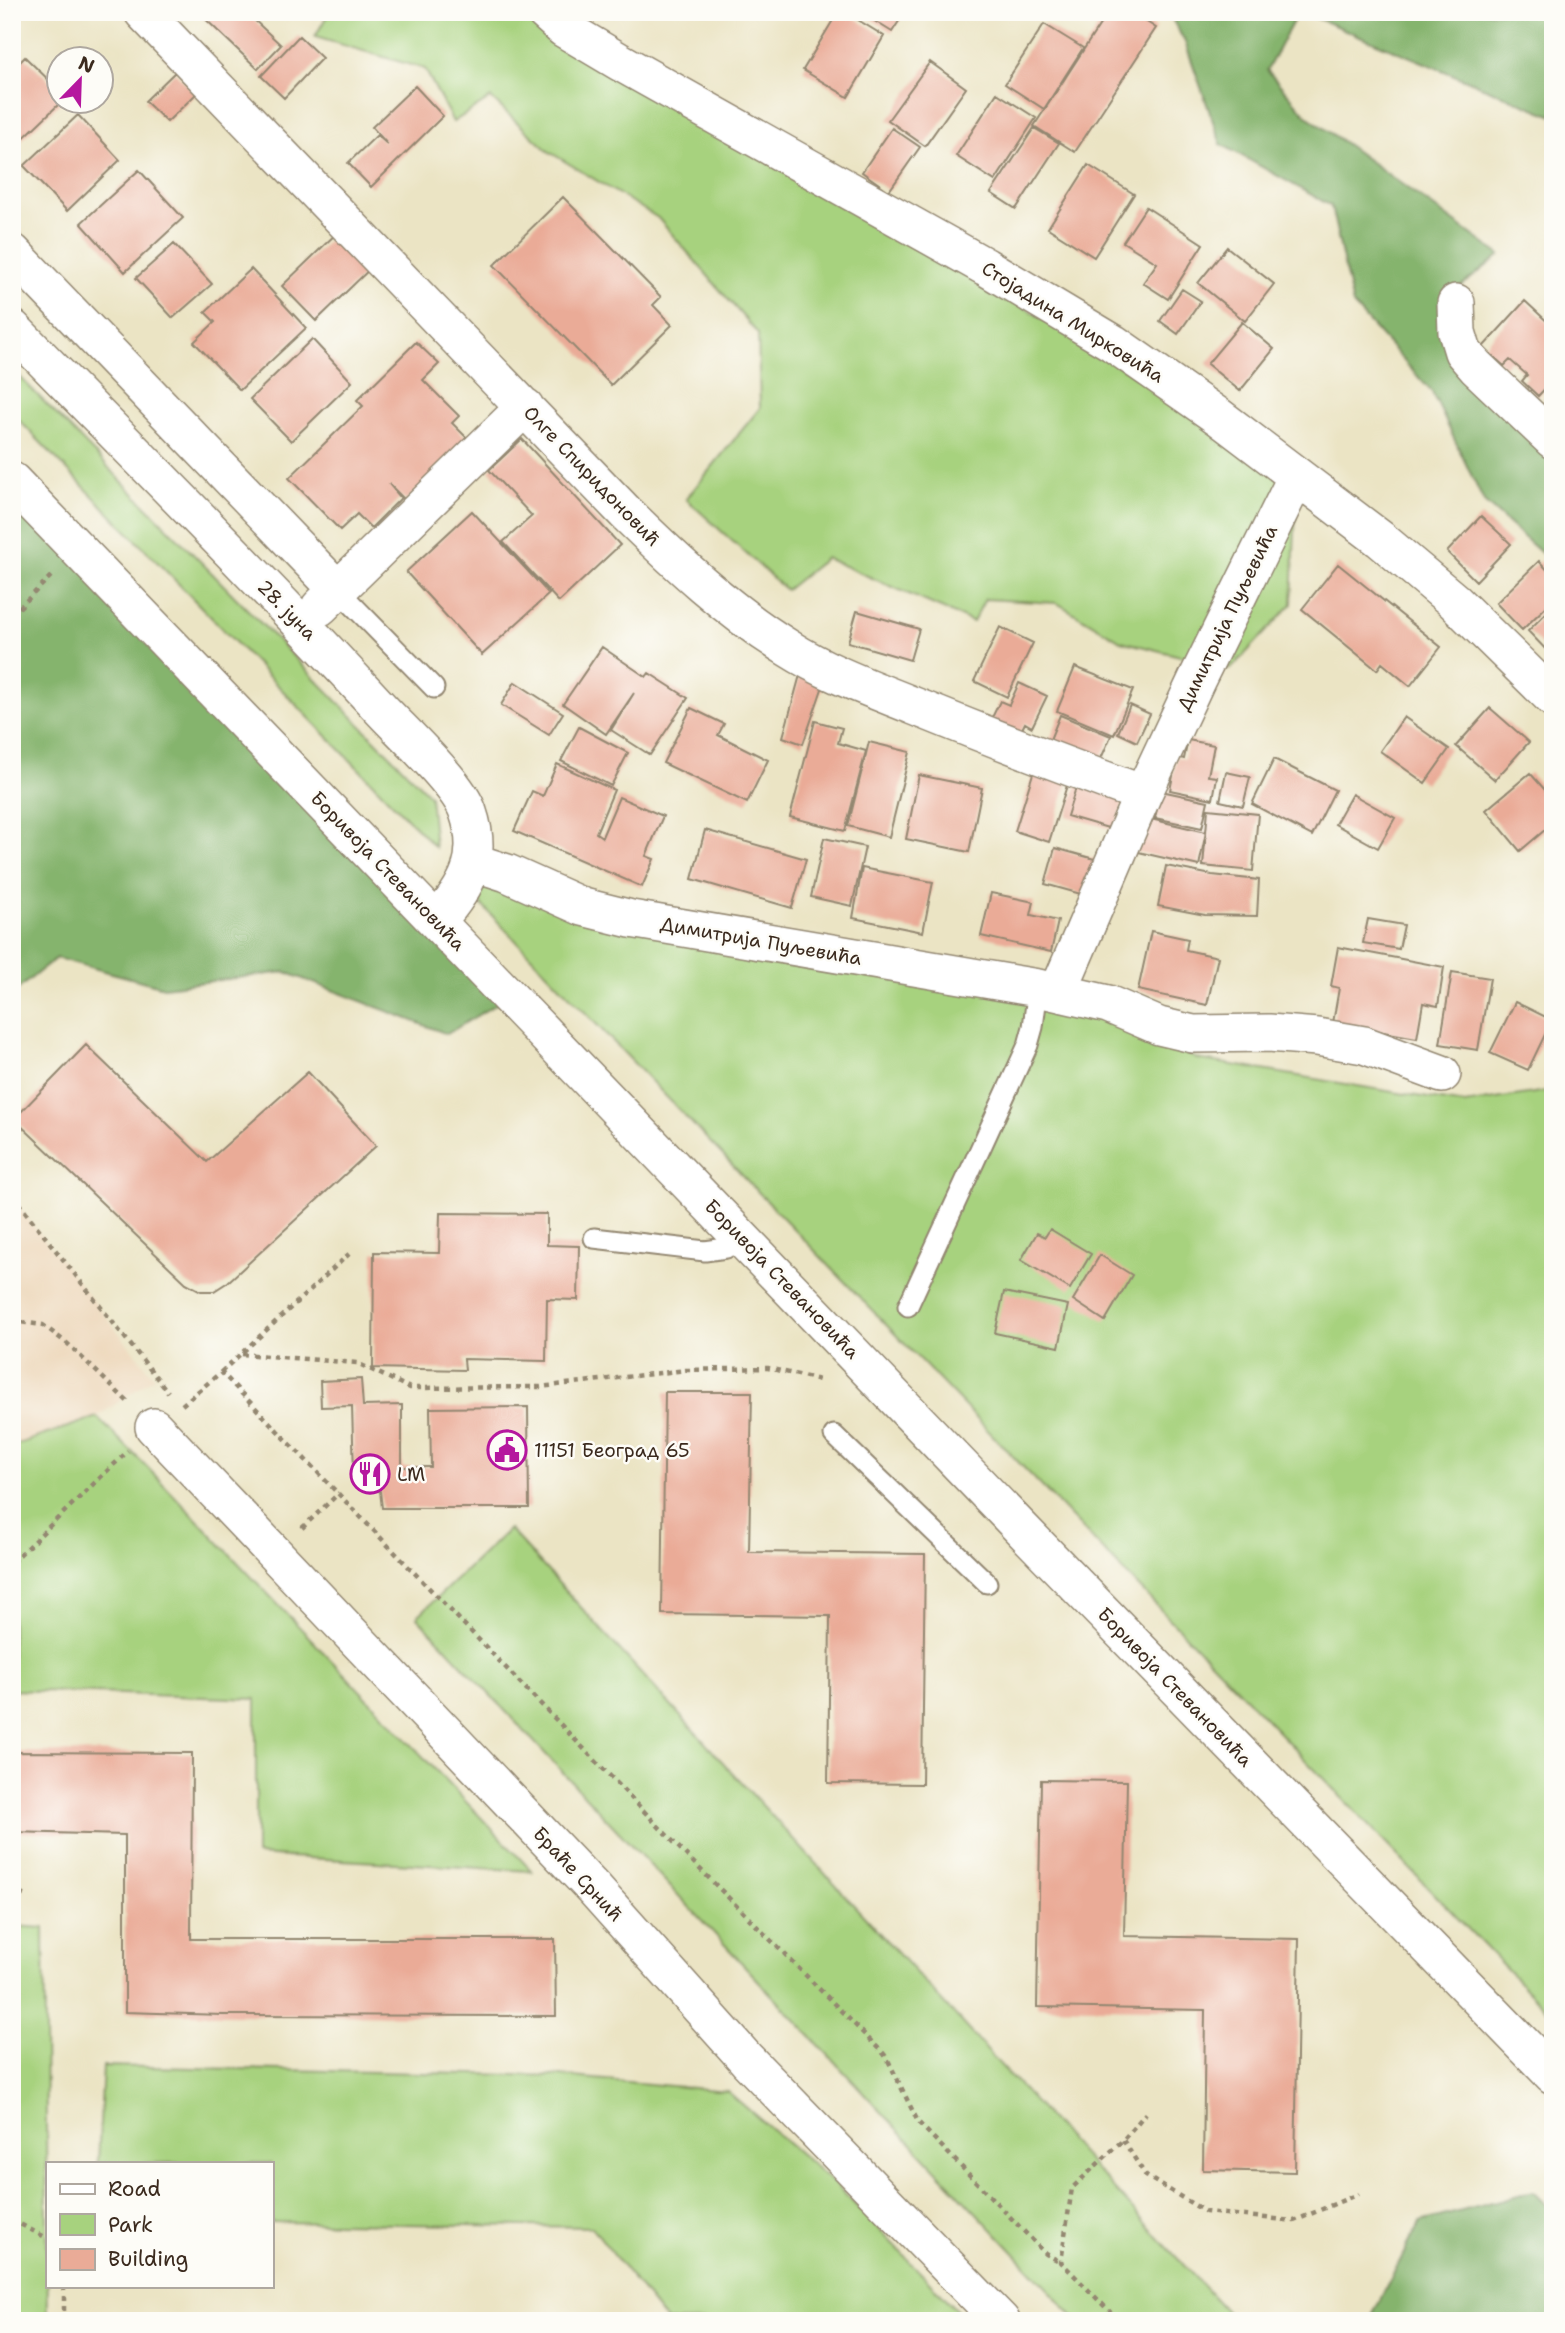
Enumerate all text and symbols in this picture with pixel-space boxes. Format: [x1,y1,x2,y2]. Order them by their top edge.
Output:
north arrow [46,46,116,116]
text: N [75,50,98,79]
street label: Стојадина Мирковића [977,256,1169,389]
street label: Олге Спиридоновић [518,400,666,552]
street label: Димитрија Пуљевића [1171,521,1283,715]
street label: 28. јуна [252,574,322,646]
street label: Боривоја Стевановића [305,786,471,956]
street label: Димитрија Пуљевића [658,911,864,971]
street label: Боривоја Стевановића [699,1194,865,1364]
public building icon: 11151 Београд 65 [486,1429,528,1471]
place label: 11151 Београд 65 [534,1438,690,1463]
restaurant icon: LM [349,1453,391,1495]
place label: LM [397,1462,425,1487]
street label: Боривоја Стевановића [1092,1602,1258,1772]
street label: Браће Срнић [528,1821,628,1927]
legend [46,2162,273,2288]
text: Road [108,2175,161,2203]
text: Park [108,2211,153,2239]
text: Building [108,2245,188,2273]

